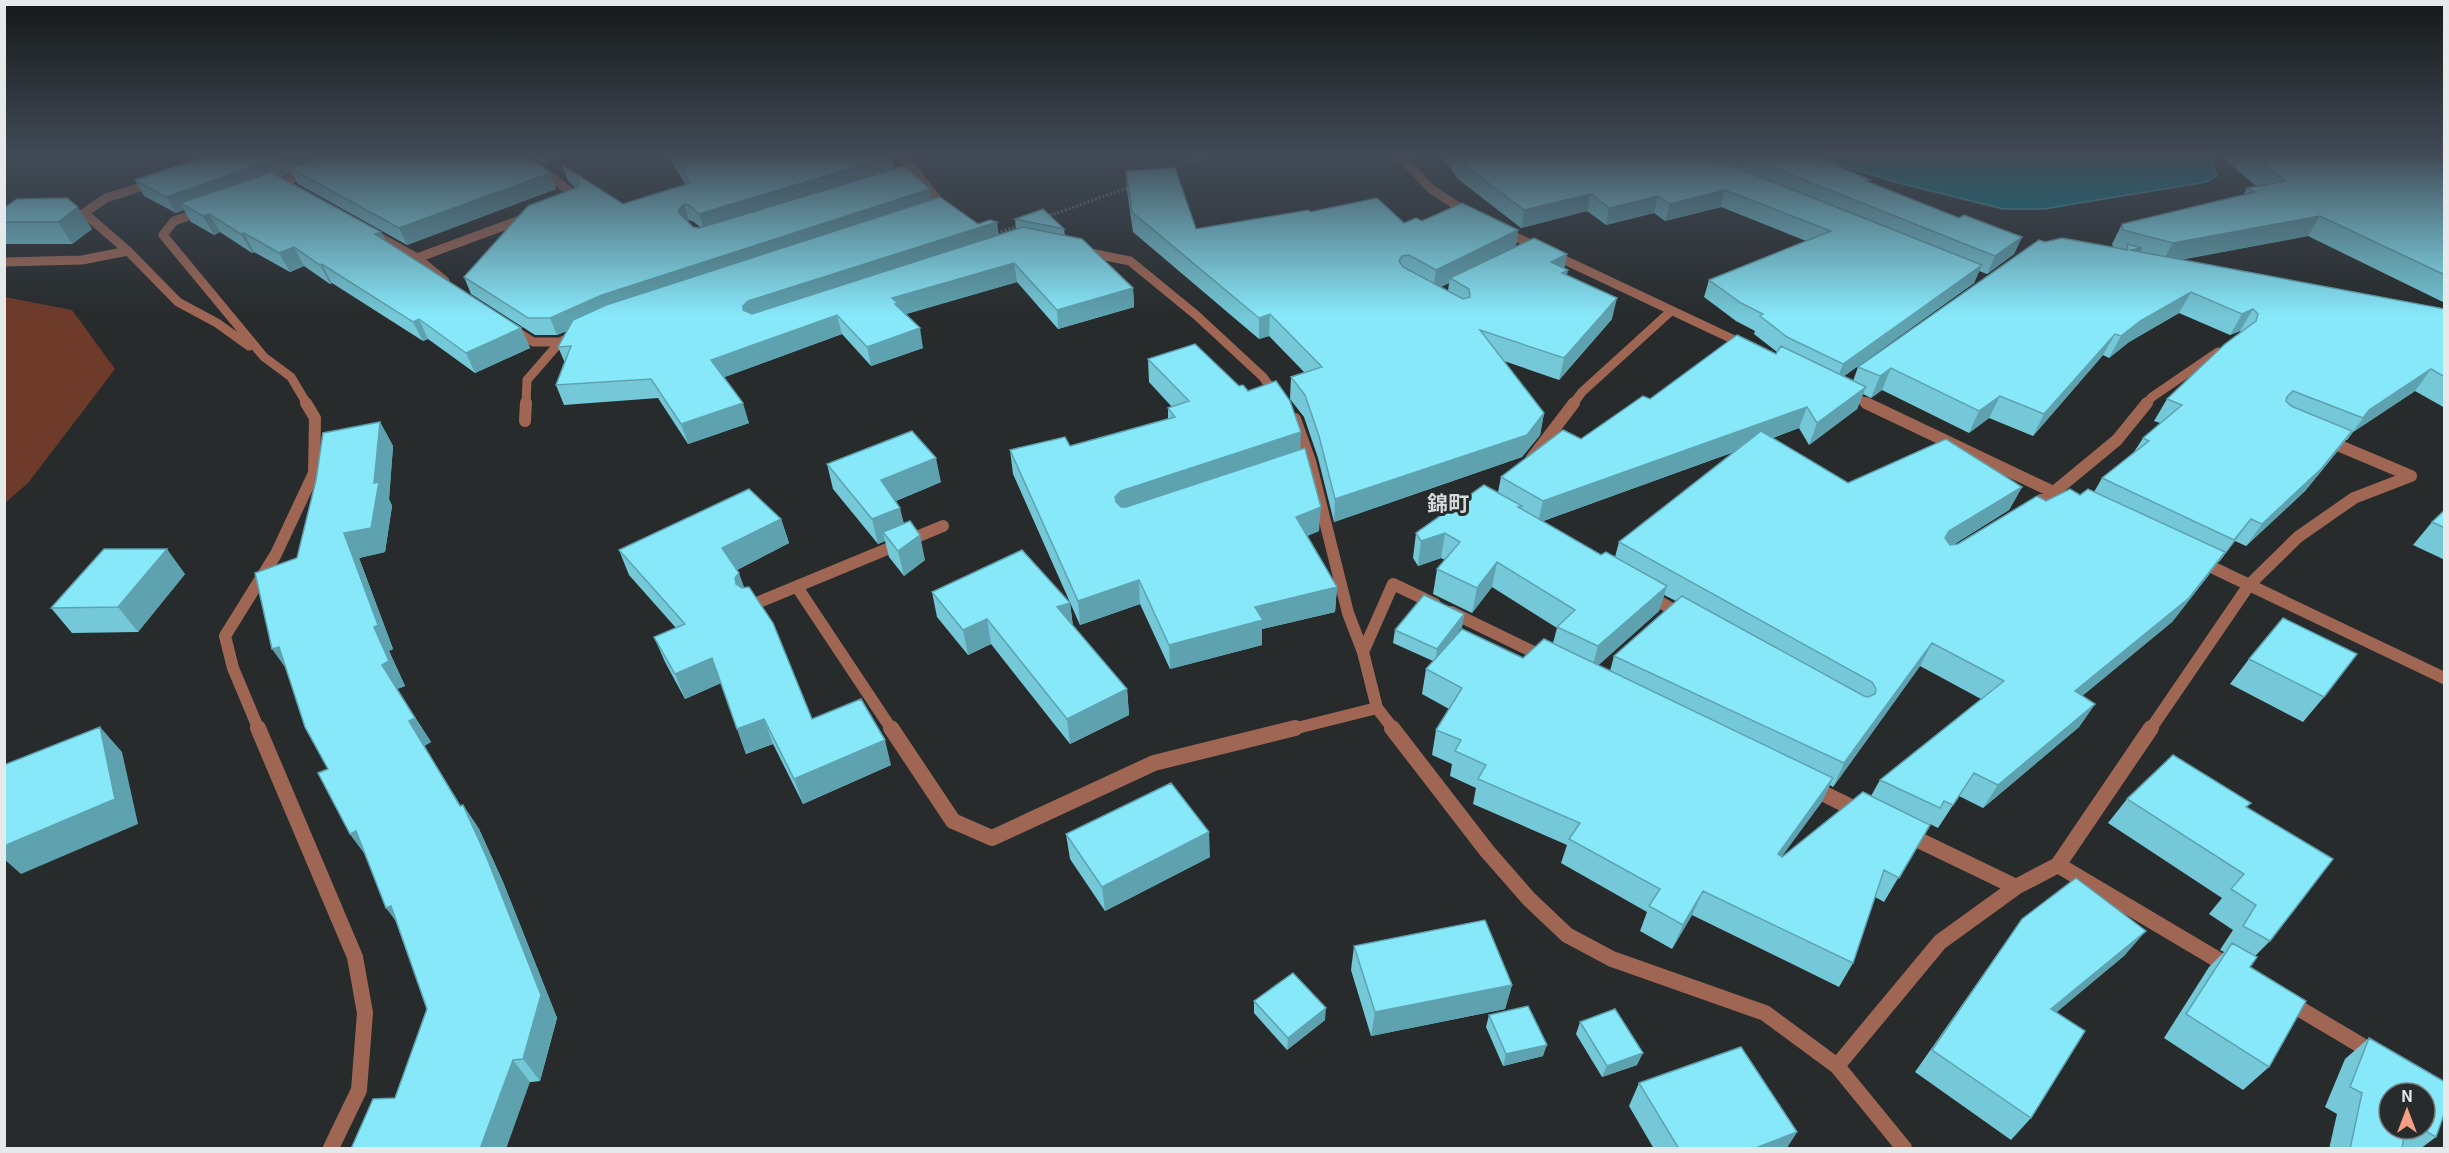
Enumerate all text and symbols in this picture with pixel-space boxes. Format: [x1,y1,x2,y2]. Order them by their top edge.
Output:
district label: 錦町 [1427,487,1469,517]
north arrow [2377,1081,2437,1141]
text: N [2401,1083,2413,1107]

